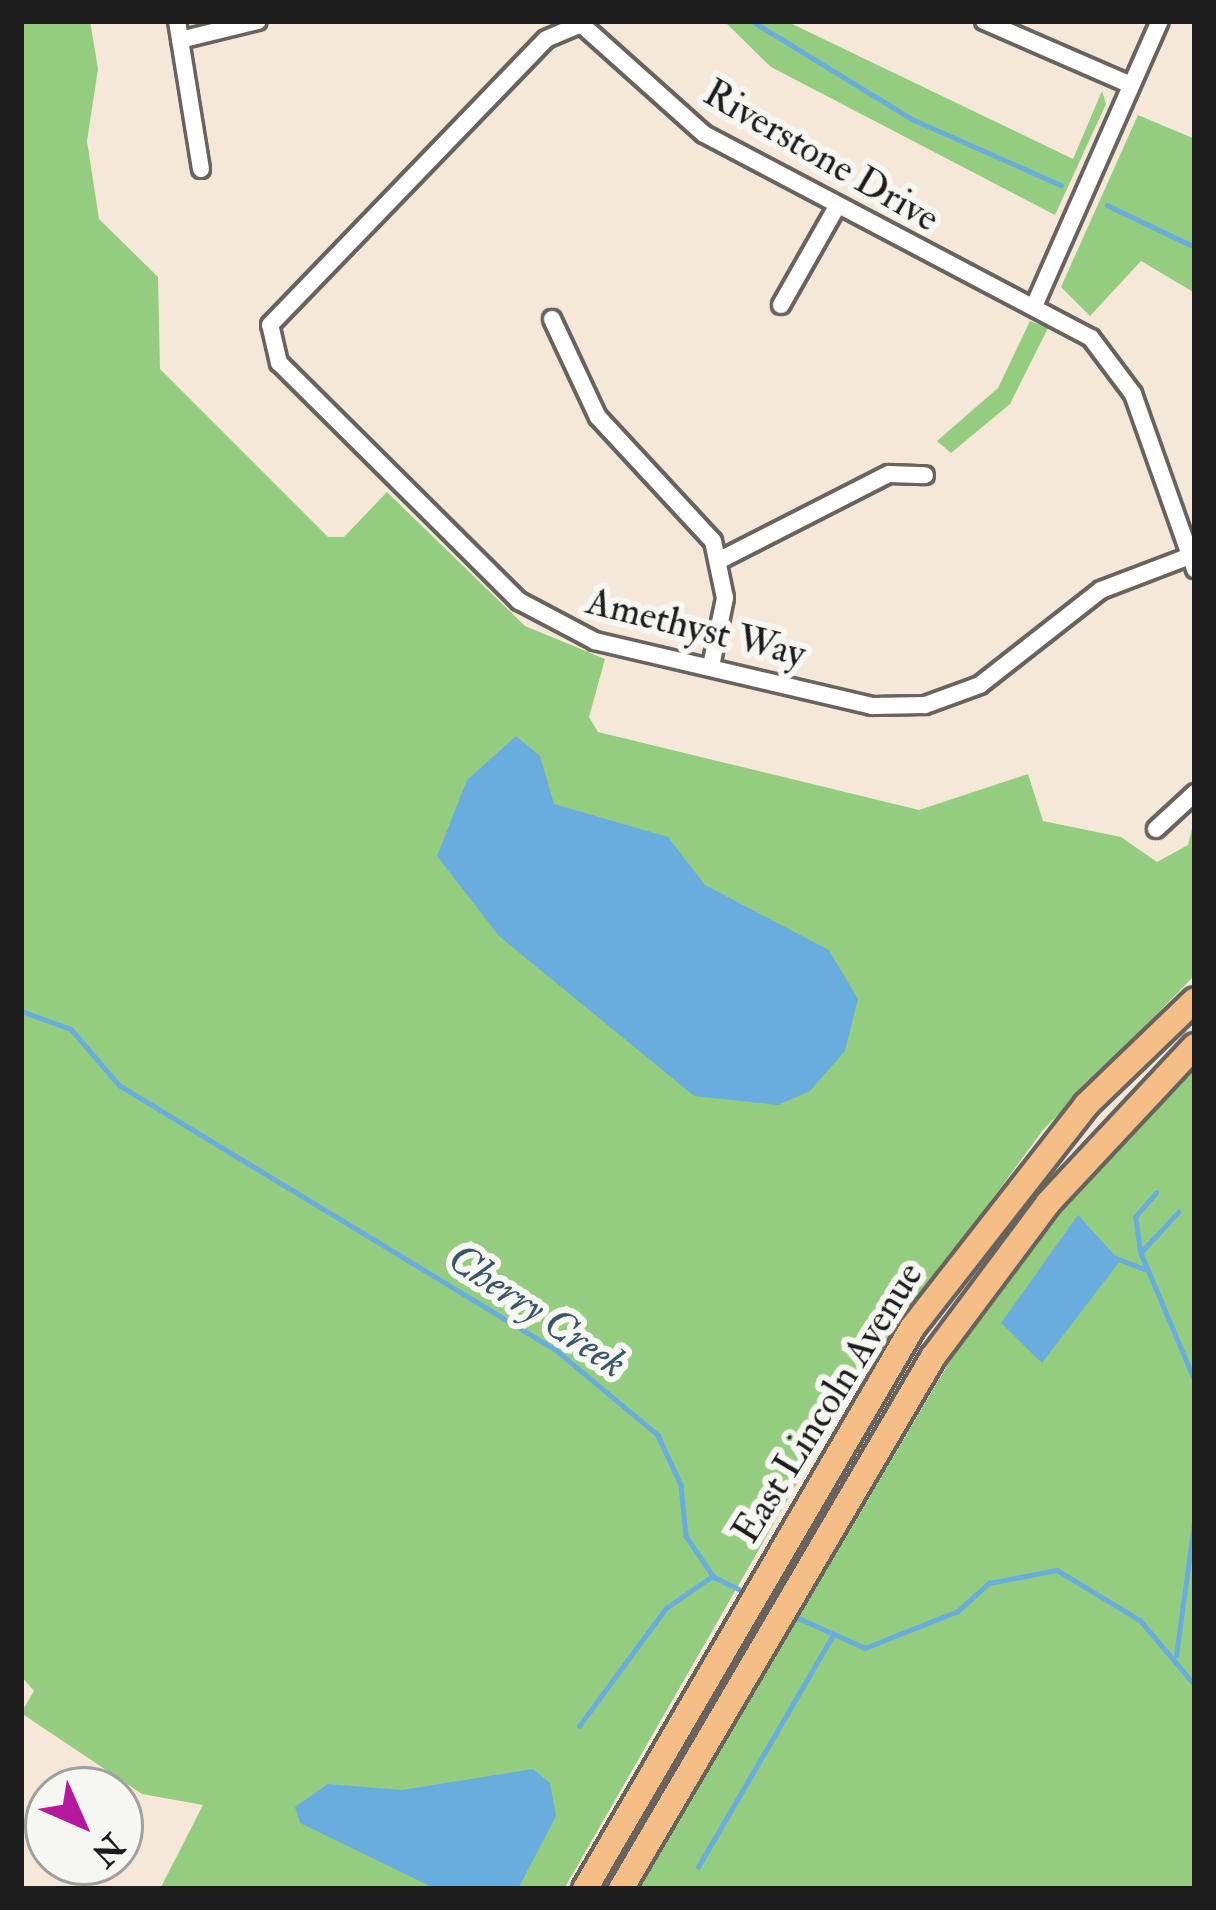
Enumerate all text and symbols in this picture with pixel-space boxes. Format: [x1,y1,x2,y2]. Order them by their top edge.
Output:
street label: Riverstone Drive [695,70,947,242]
street label: Amethyst Way [582,578,810,678]
water label: Cherry Creek [438,1233,636,1389]
street label: East Lincoln Avenue [723,1254,933,1552]
north arrow [24,1766,144,1886]
text: N [83,1825,133,1875]

